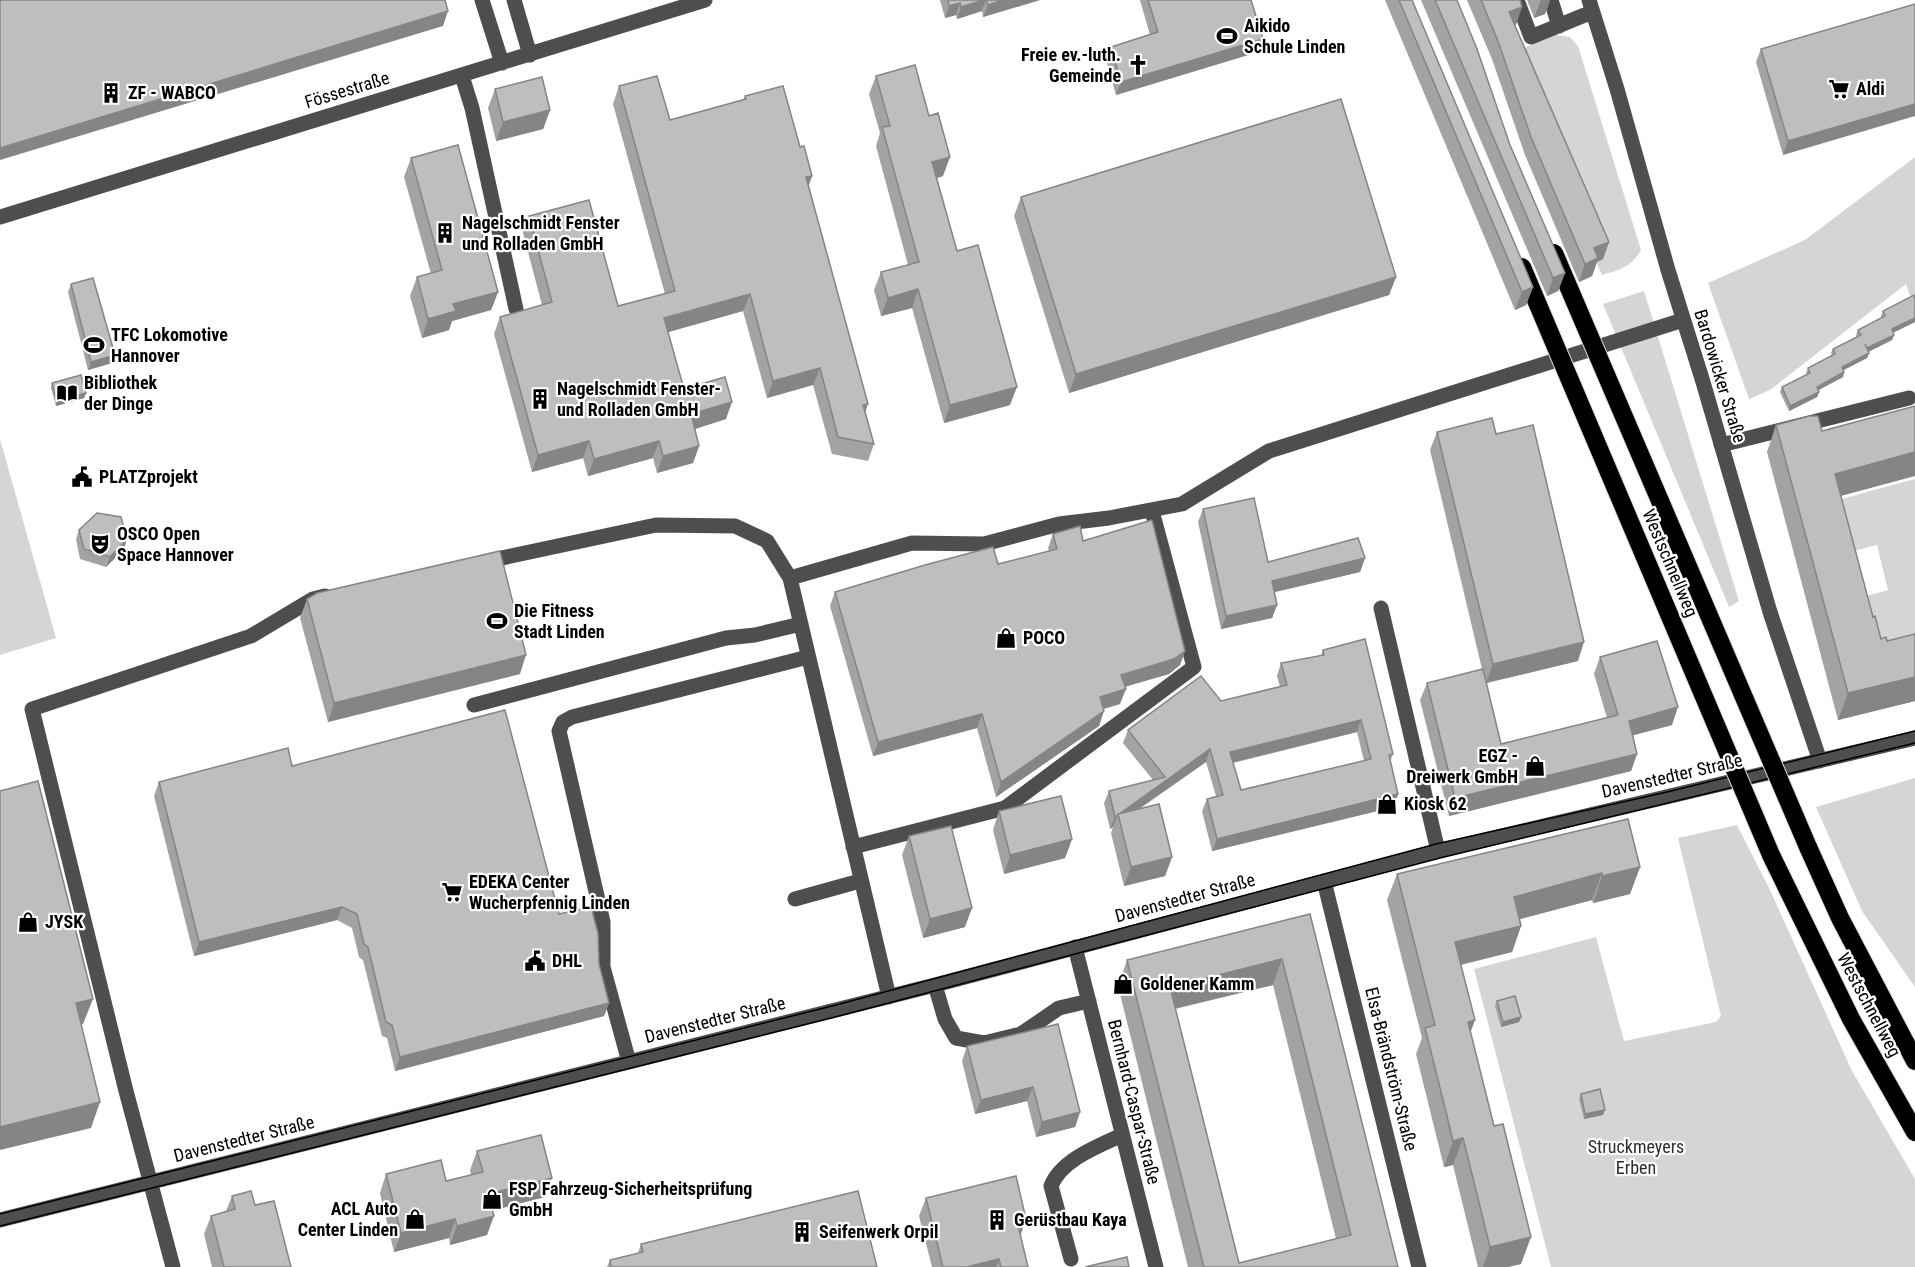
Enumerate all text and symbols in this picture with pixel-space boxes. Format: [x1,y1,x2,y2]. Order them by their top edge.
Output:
place label: Aikido Schule Linden [1244,15,1345,57]
sports icon: Aikido Schule Linden [1215,24,1239,48]
place label: Freie ev.-luth. Gemeinde [1021,44,1121,86]
church icon: Freie ev.-luth. Gemeinde [1126,53,1150,77]
street label: Fössestraße [302,67,392,112]
supermarket icon: Aldi [1827,77,1851,101]
place label: Aldi [1856,78,1885,99]
building icon: ZF - WABCO [99,81,123,105]
place label: ZF - WABCO [128,82,216,103]
place label: Nagelschmidt Fenster und Rolladen GmbH [462,212,620,254]
building icon: Nagelschmidt Fenster und Rolladen GmbH [433,221,457,245]
street label: Bardowicker Straße [1690,307,1751,445]
place label: TFC Lokomotive Hannover [111,324,228,366]
sports icon: TFC Lokomotive Hannover [82,333,106,357]
place label: Bibliothek der Dinge [84,372,158,414]
place label: Nagelschmidt Fenster- und Rolladen GmbH [557,378,721,420]
library icon: Bibliothek der Dinge [55,381,79,405]
building icon: Nagelschmidt Fenster- und Rolladen GmbH [528,387,552,411]
public building icon: PLATZprojekt [70,465,94,489]
place label: PLATZprojekt [99,466,198,487]
street label: Westschnellweg [1638,506,1703,620]
place label: OSCO Open Space Hannover [117,523,234,565]
theatre icon: OSCO Open Space Hannover [88,532,112,556]
place label: Die Fitness Stadt Linden [514,600,605,642]
sports icon: Die Fitness Stadt Linden [485,609,509,633]
shop icon: POCO [994,626,1018,650]
place label: POCO [1023,627,1065,648]
place label: EGZ - Dreiwerk GmbH [1406,745,1518,787]
street label: Davenstedter Straße [1599,749,1744,802]
shop icon: EGZ - Dreiwerk GmbH [1523,754,1547,778]
shop icon: Kiosk 62 [1375,792,1399,816]
place label: Kiosk 62 [1404,793,1467,814]
street label: Davenstedter Straße [1113,869,1257,926]
place label: EDEKA Center Wucherpfennig Linden [469,871,630,913]
supermarket icon: EDEKA Center Wucherpfennig Linden [440,880,464,904]
shop icon: JYSK [16,910,40,934]
place label: JYSK [45,911,84,932]
public building icon: DHL [523,949,547,973]
street label: Westschnellweg [1833,949,1906,1060]
place label: DHL [552,950,582,971]
shop icon: Goldener Kamm [1111,972,1135,996]
place label: Goldener Kamm [1140,973,1254,994]
street label: Elsa-Brändström-Straße [1361,985,1422,1153]
street label: Davenstedter Straße [642,992,787,1047]
street label: Bernhard-Caspar-Straße [1104,1017,1165,1187]
street label: Davenstedter Straße [171,1111,316,1166]
park label: Struckmeyers Erben [1588,1136,1684,1178]
place label: FSP Fahrzeug-Sicherheitsprüfung GmbH [509,1178,752,1220]
shop icon: FSP Fahrzeug-Sicherheitsprüfung GmbH [480,1187,504,1211]
place label: ACL Auto Center Linden [298,1198,398,1240]
shop icon: ACL Auto Center Linden [403,1207,427,1231]
building icon: Gerüstbau Kaya [985,1208,1009,1232]
place label: Gerüstbau Kaya [1014,1209,1127,1230]
building icon: Seifenwerk Orpil [790,1220,814,1244]
place label: Seifenwerk Orpil [819,1221,939,1242]

